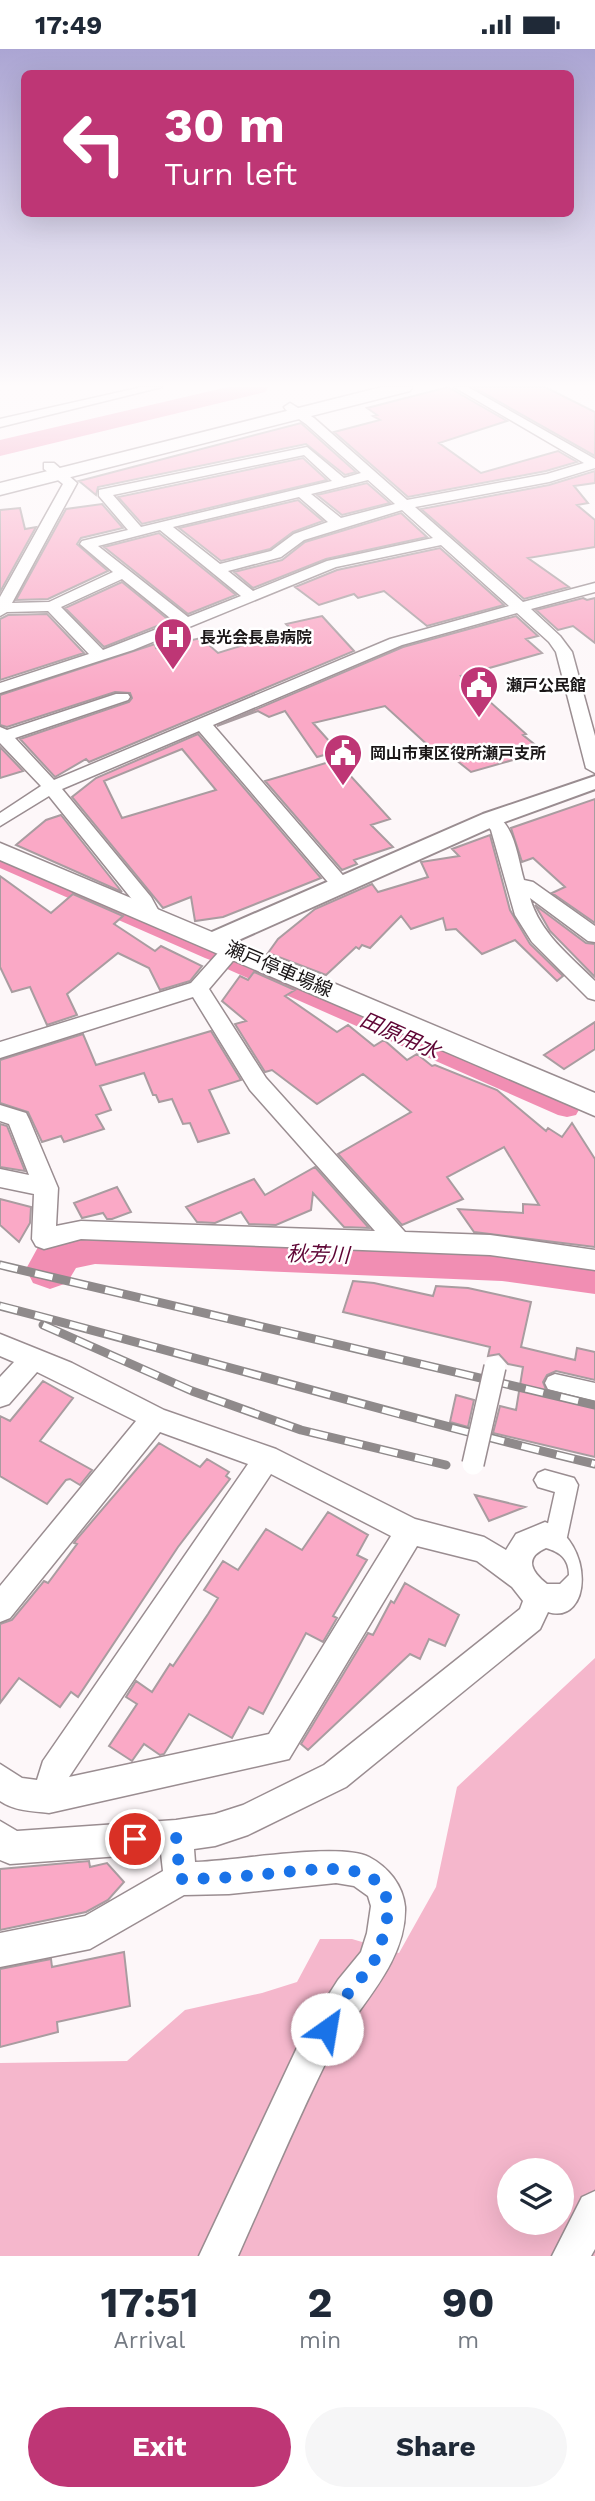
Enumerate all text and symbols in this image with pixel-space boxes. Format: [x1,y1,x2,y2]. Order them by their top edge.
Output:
text: 17:49 [35,10,102,40]
text: 30 m [164,96,285,154]
icon: left [49,98,140,189]
text: Turn left [164,155,297,193]
hospital icon: 長光会長島病院 [152,616,194,671]
place label: 長光会長島病院 [200,628,312,647]
public building icon: 瀬戸公民館 [458,664,500,719]
place label: 瀬戸公民館 [506,676,586,695]
public building icon: 岡山市東区役所瀬戸支所 [322,732,364,787]
place label: 岡山市東区役所瀬戸支所 [370,744,546,763]
street label: 瀬戸停車場線 [222,936,336,1002]
water label: 田原用水 [357,1006,445,1064]
water label: 秋芳川 [286,1240,352,1268]
pin [105,1809,165,1869]
icon: arrive [116,1820,154,1858]
position arrow [290,1992,364,2066]
map controls [497,2158,574,2235]
button: layers [497,2158,574,2235]
text: 17:51 [100,2278,199,2327]
text: 2 [308,2278,333,2327]
text: 90 [442,2278,495,2327]
text: Arrival [114,2327,185,2354]
text: min [299,2327,341,2354]
text: m [457,2327,479,2354]
button: Exit [28,2407,291,2487]
button: Share [305,2407,567,2487]

